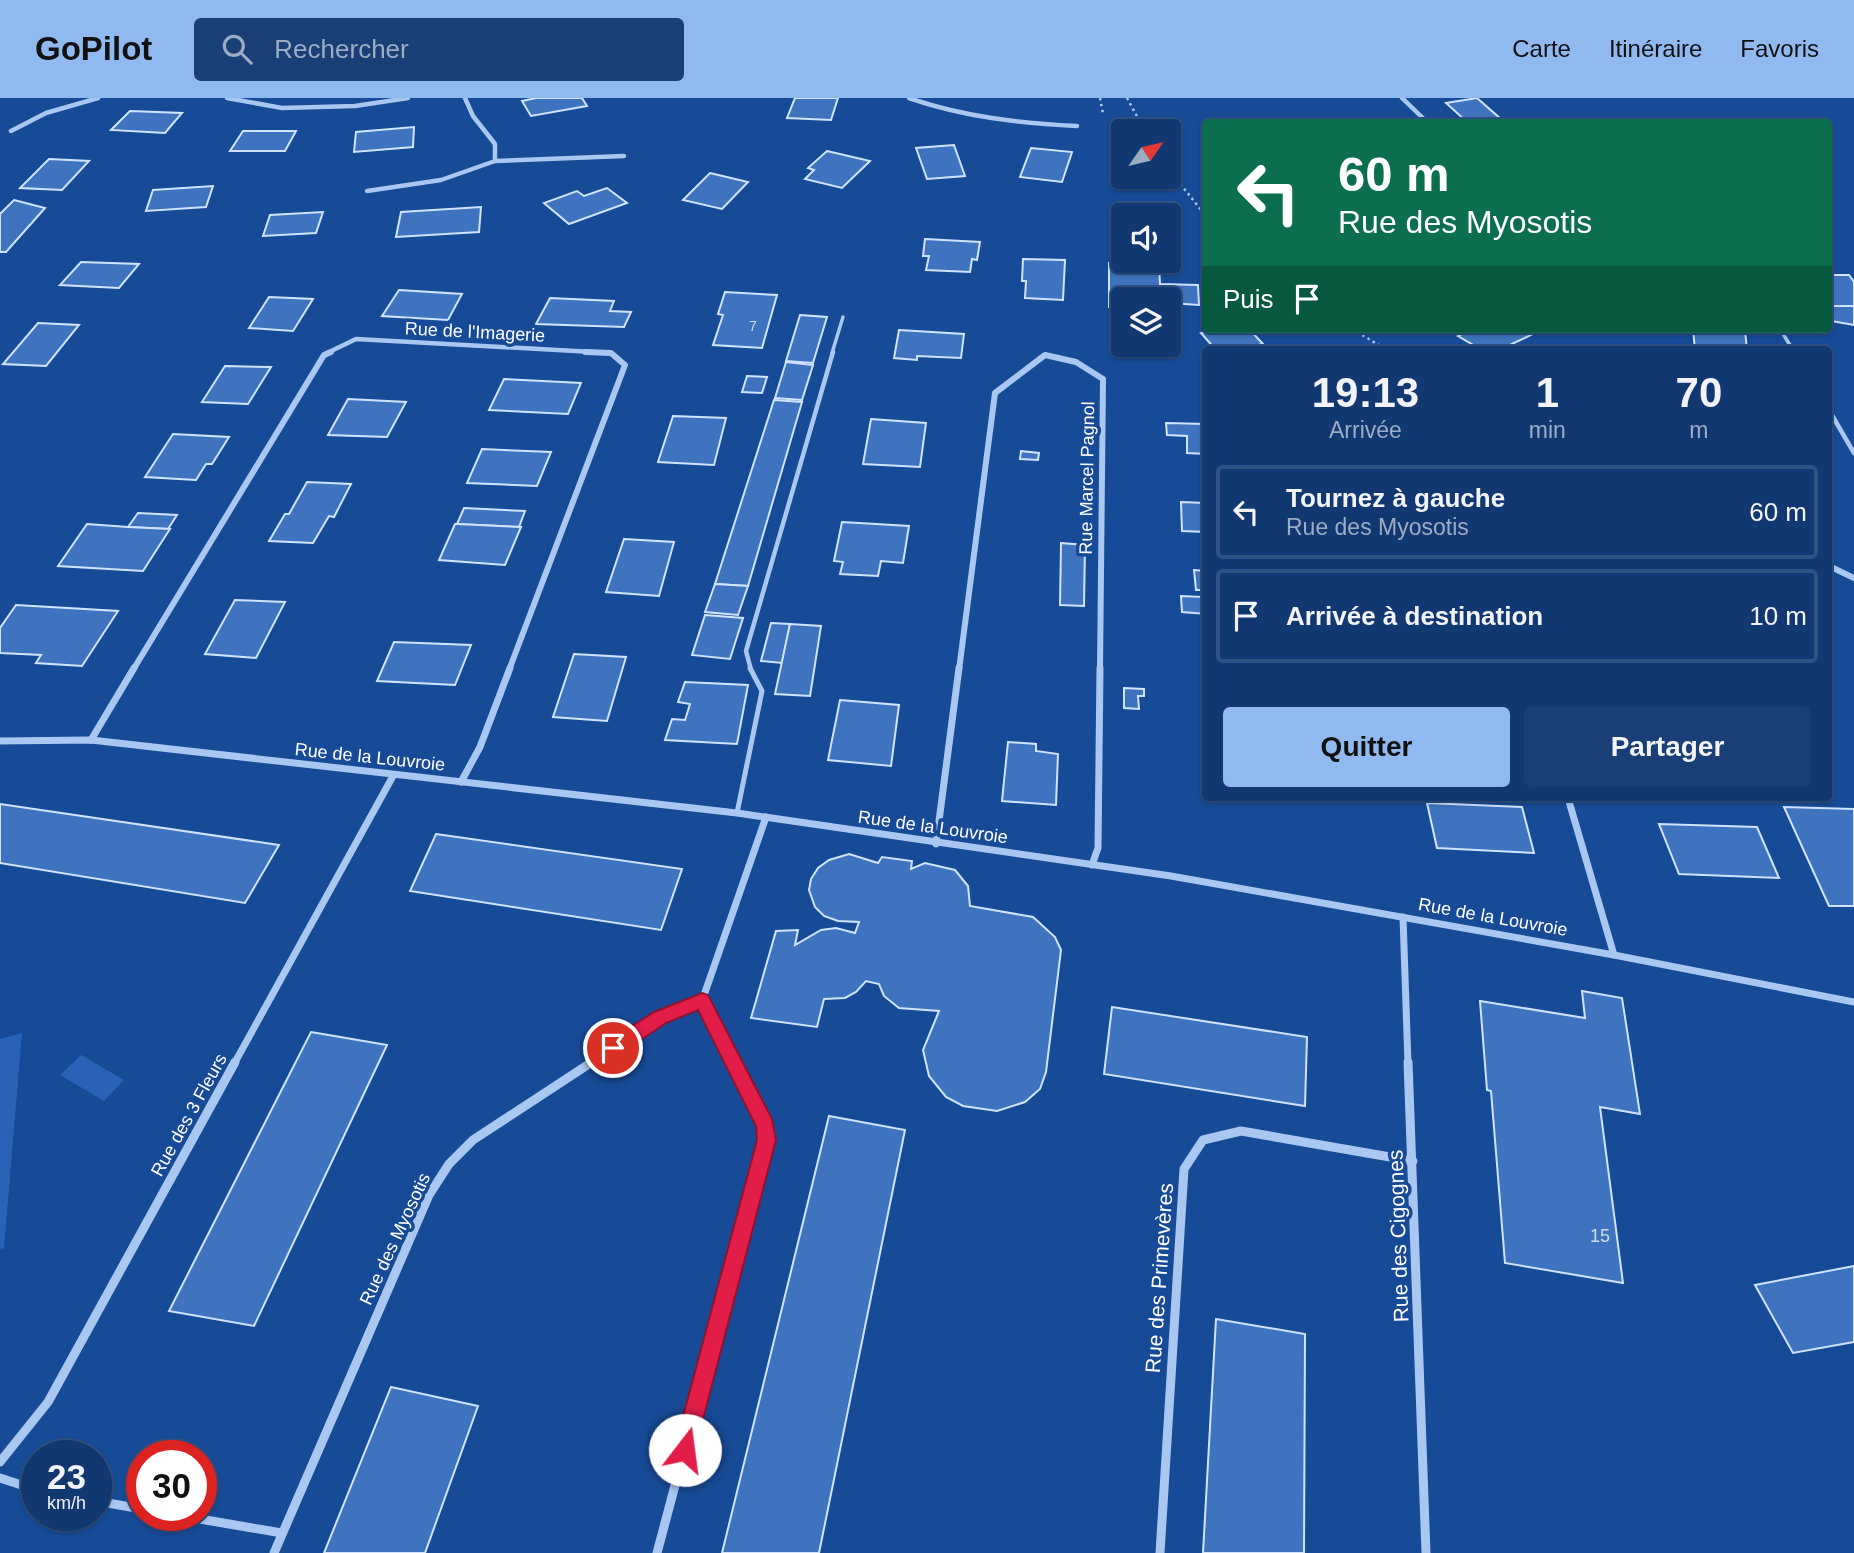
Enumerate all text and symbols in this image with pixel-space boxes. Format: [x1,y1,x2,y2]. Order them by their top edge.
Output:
search box [194,18,684,81]
text: GoPilot [35,30,152,67]
icon: search [218,30,256,68]
text: Rechercher [274,34,409,64]
text: Carte [1512,35,1571,62]
text: Itinéraire [1609,35,1702,62]
text: Favoris [1740,35,1819,62]
north arrow [1111,119,1181,189]
map controls [1111,119,1181,357]
icon: left [1223,147,1314,238]
text: 60 m [1338,147,1450,201]
button: sound [1111,203,1181,273]
text: Rue des Myosotis [1338,204,1592,240]
icon: arrive [1288,280,1326,318]
text: Puis [1223,284,1274,314]
button: layers [1111,287,1181,357]
street label: Rue de l'Imagerie [404,318,546,346]
house number: 7 [749,318,757,334]
text: 19:13 [1312,369,1419,416]
text: 1 [1536,369,1559,416]
text: 70 [1676,369,1722,416]
street label: Rue Marcel Pagnol [1076,401,1098,555]
text: Arrivée [1329,417,1402,443]
text: min [1529,417,1566,443]
text: m [1689,417,1708,443]
text: Tournez à gauche [1286,483,1505,513]
icon: left [1227,493,1265,531]
text: 60 m [1749,497,1807,527]
text: Rue des Myosotis [1286,514,1469,540]
icon: arrive [1227,597,1265,635]
text: Arrivée à destination [1286,601,1543,631]
text: 10 m [1749,601,1807,631]
button: Quitter [1223,707,1510,787]
button: Partager [1524,707,1811,787]
street label: Rue de la Louvroie [294,739,446,775]
street label: Rue de la Louvroie [857,807,1009,847]
street label: Rue de la Louvroie [1417,894,1569,940]
pin [583,1018,643,1078]
icon: arrive [594,1029,632,1067]
street label: Rue des 3 Fleurs [147,1050,231,1180]
street label: Rue des Cigognes [1383,1149,1413,1323]
street label: Rue des Myosotis [356,1170,434,1308]
street label: Rue des Primevères [1141,1182,1177,1374]
house number: 15 [1590,1226,1610,1246]
position arrow [648,1413,722,1487]
speed limit sign: 30 [126,1440,217,1531]
text: 23 [47,1457,86,1496]
text: km/h [47,1493,86,1513]

